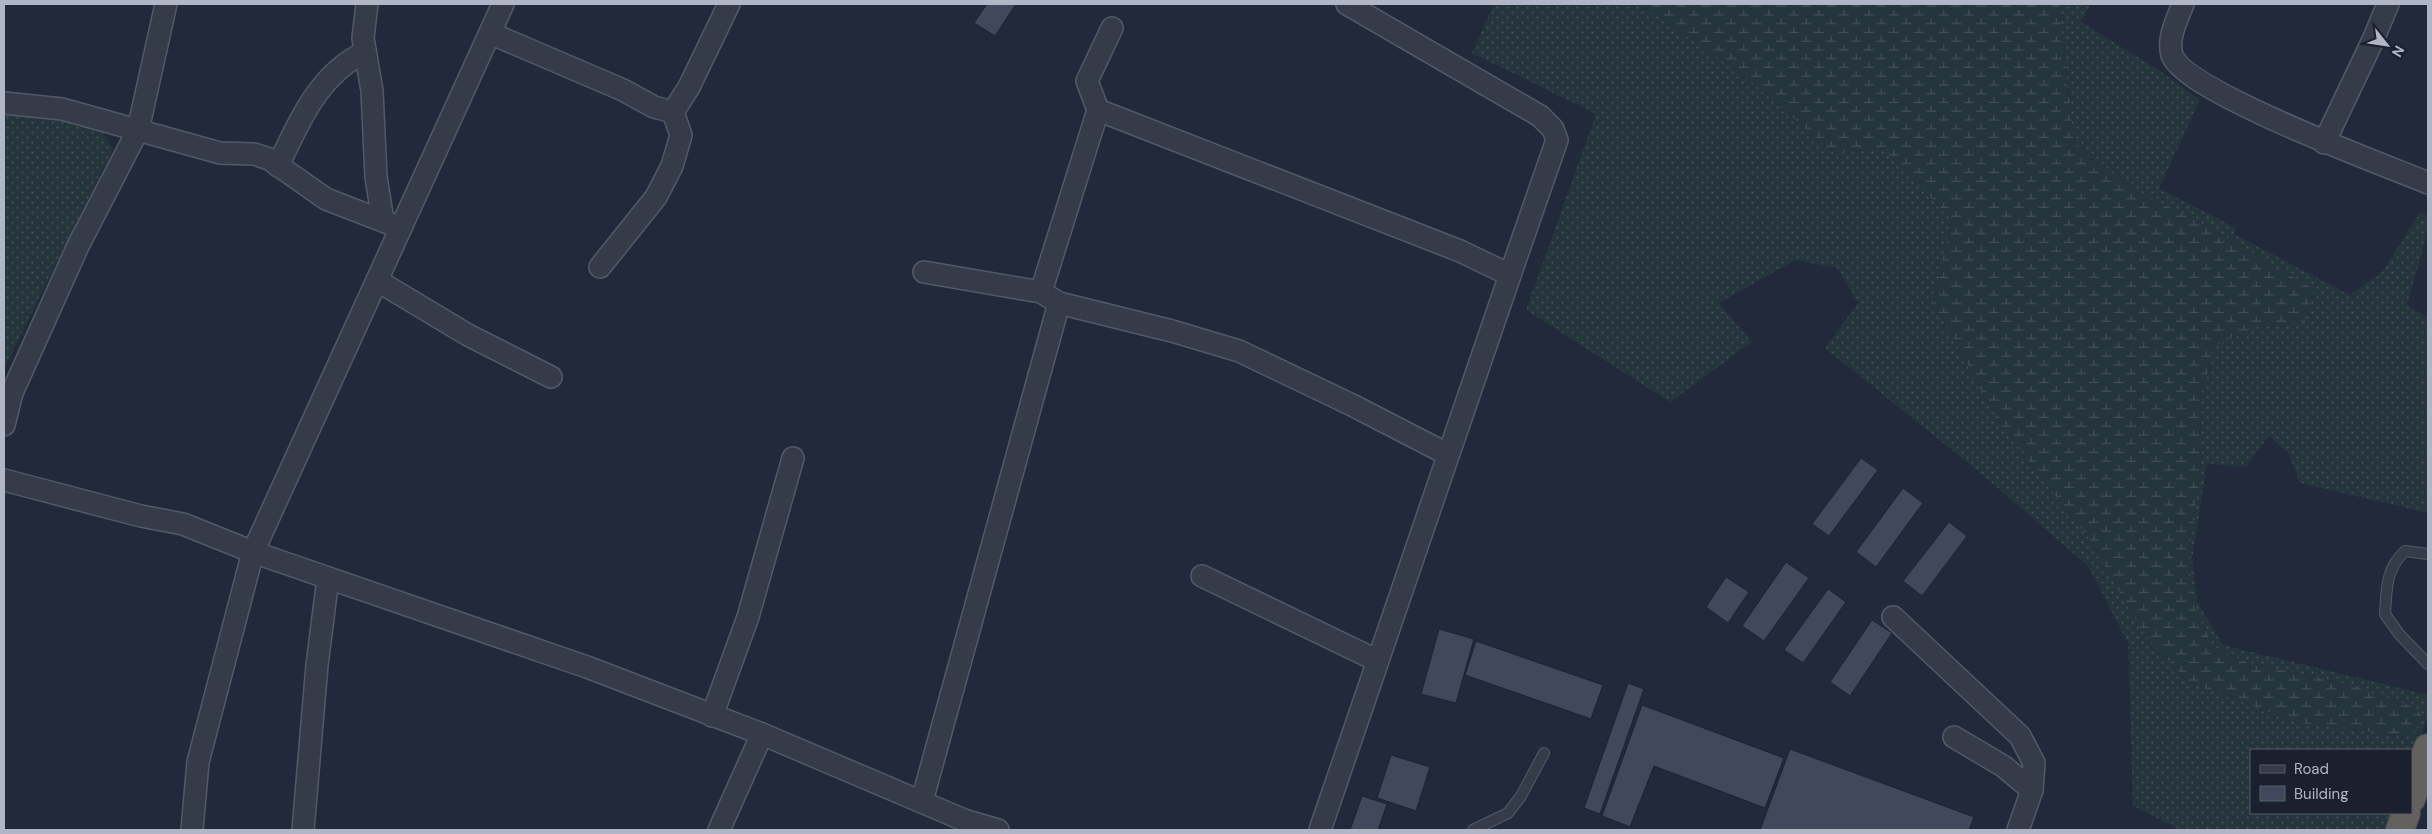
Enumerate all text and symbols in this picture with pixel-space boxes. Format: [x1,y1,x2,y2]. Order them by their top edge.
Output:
north arrow [2362,20,2412,70]
text: N [2388,43,2409,60]
legend [2250,749,2412,814]
text: Road [2294,759,2329,779]
text: Building [2294,784,2349,804]

